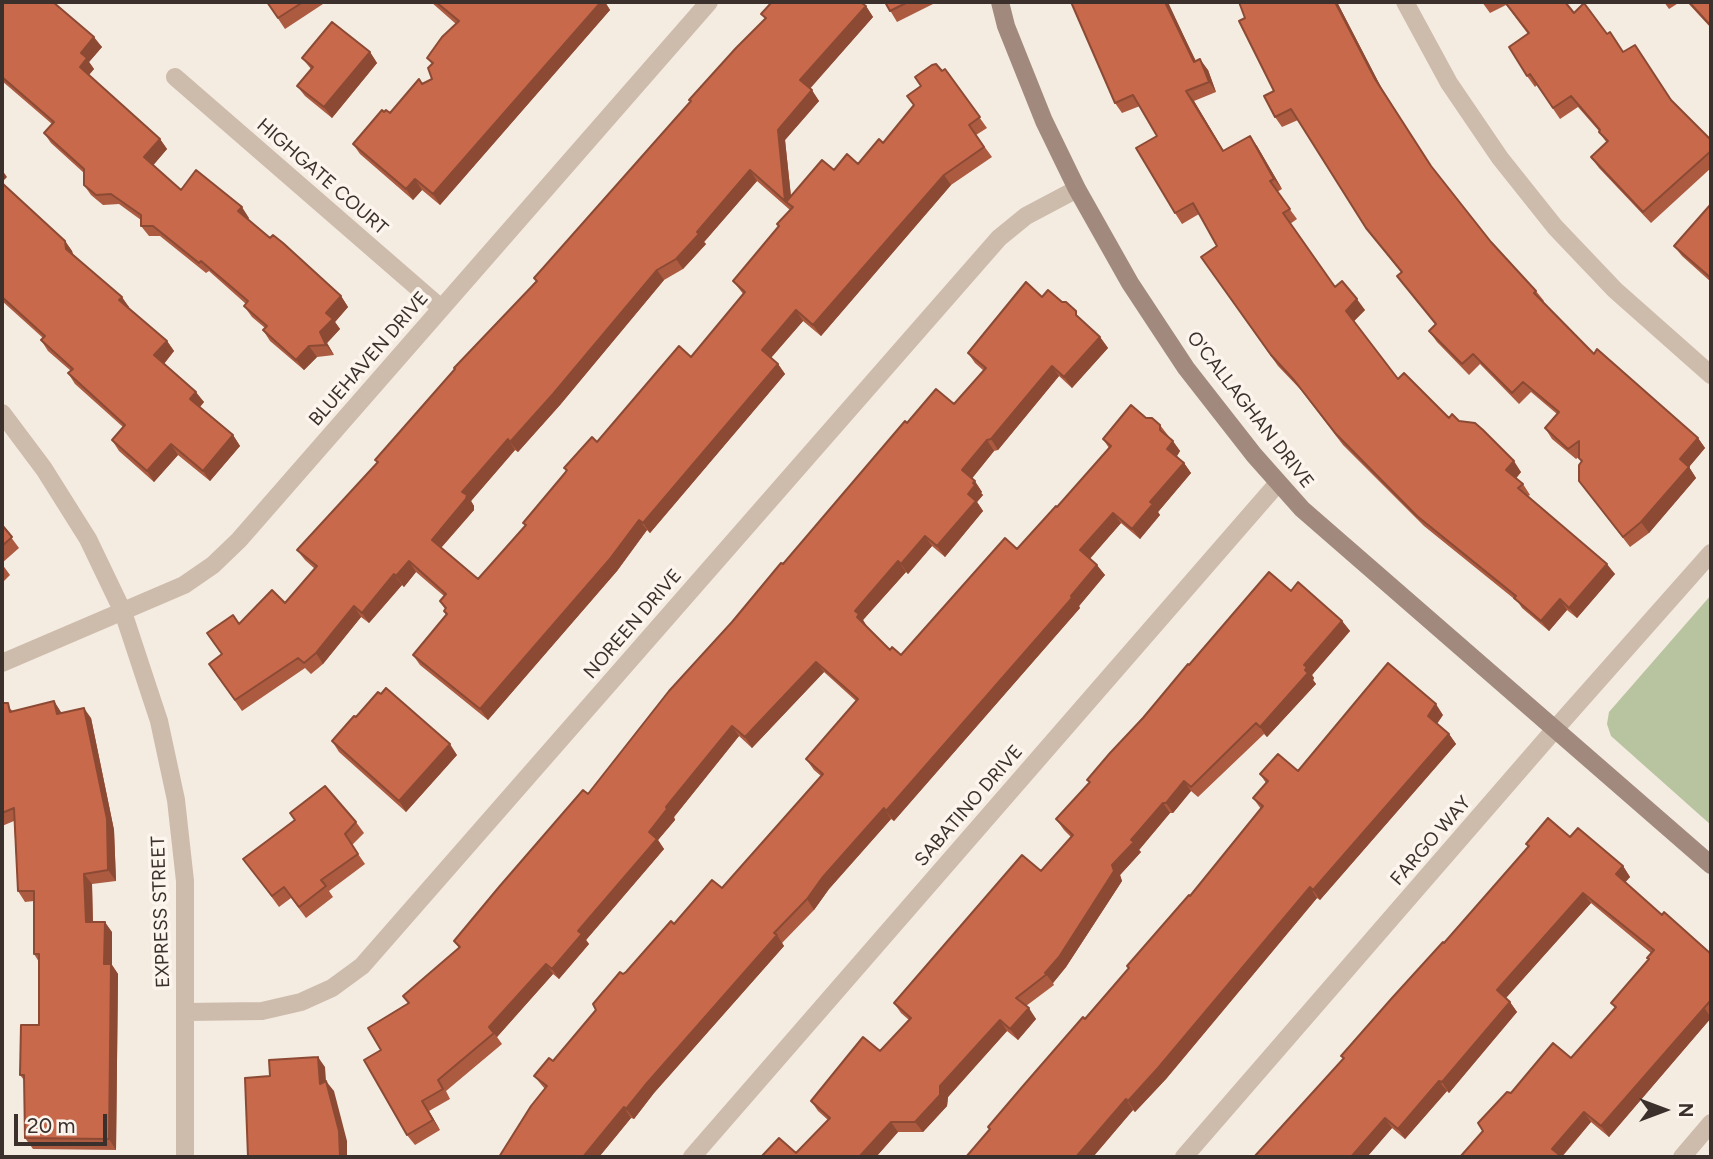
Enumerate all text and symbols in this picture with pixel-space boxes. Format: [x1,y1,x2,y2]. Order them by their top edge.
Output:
street label: HIGHGATE COURT [252,114,392,240]
street label: BLUEHAVEN DRIVE [304,287,434,431]
street label: O'CALLAGHAN DRIVE [1182,327,1318,493]
street label: NOREEN DRIVE [579,565,687,683]
street label: SABATINO DRIVE [910,741,1028,871]
street label: FARGO WAY [1386,792,1476,890]
street label: EXPRESS STREET [147,836,175,988]
north arrow [1629,1075,1699,1145]
scale bar [18,1100,110,1144]
text: N [1674,1103,1697,1117]
text: 20 m [27,1113,75,1138]

